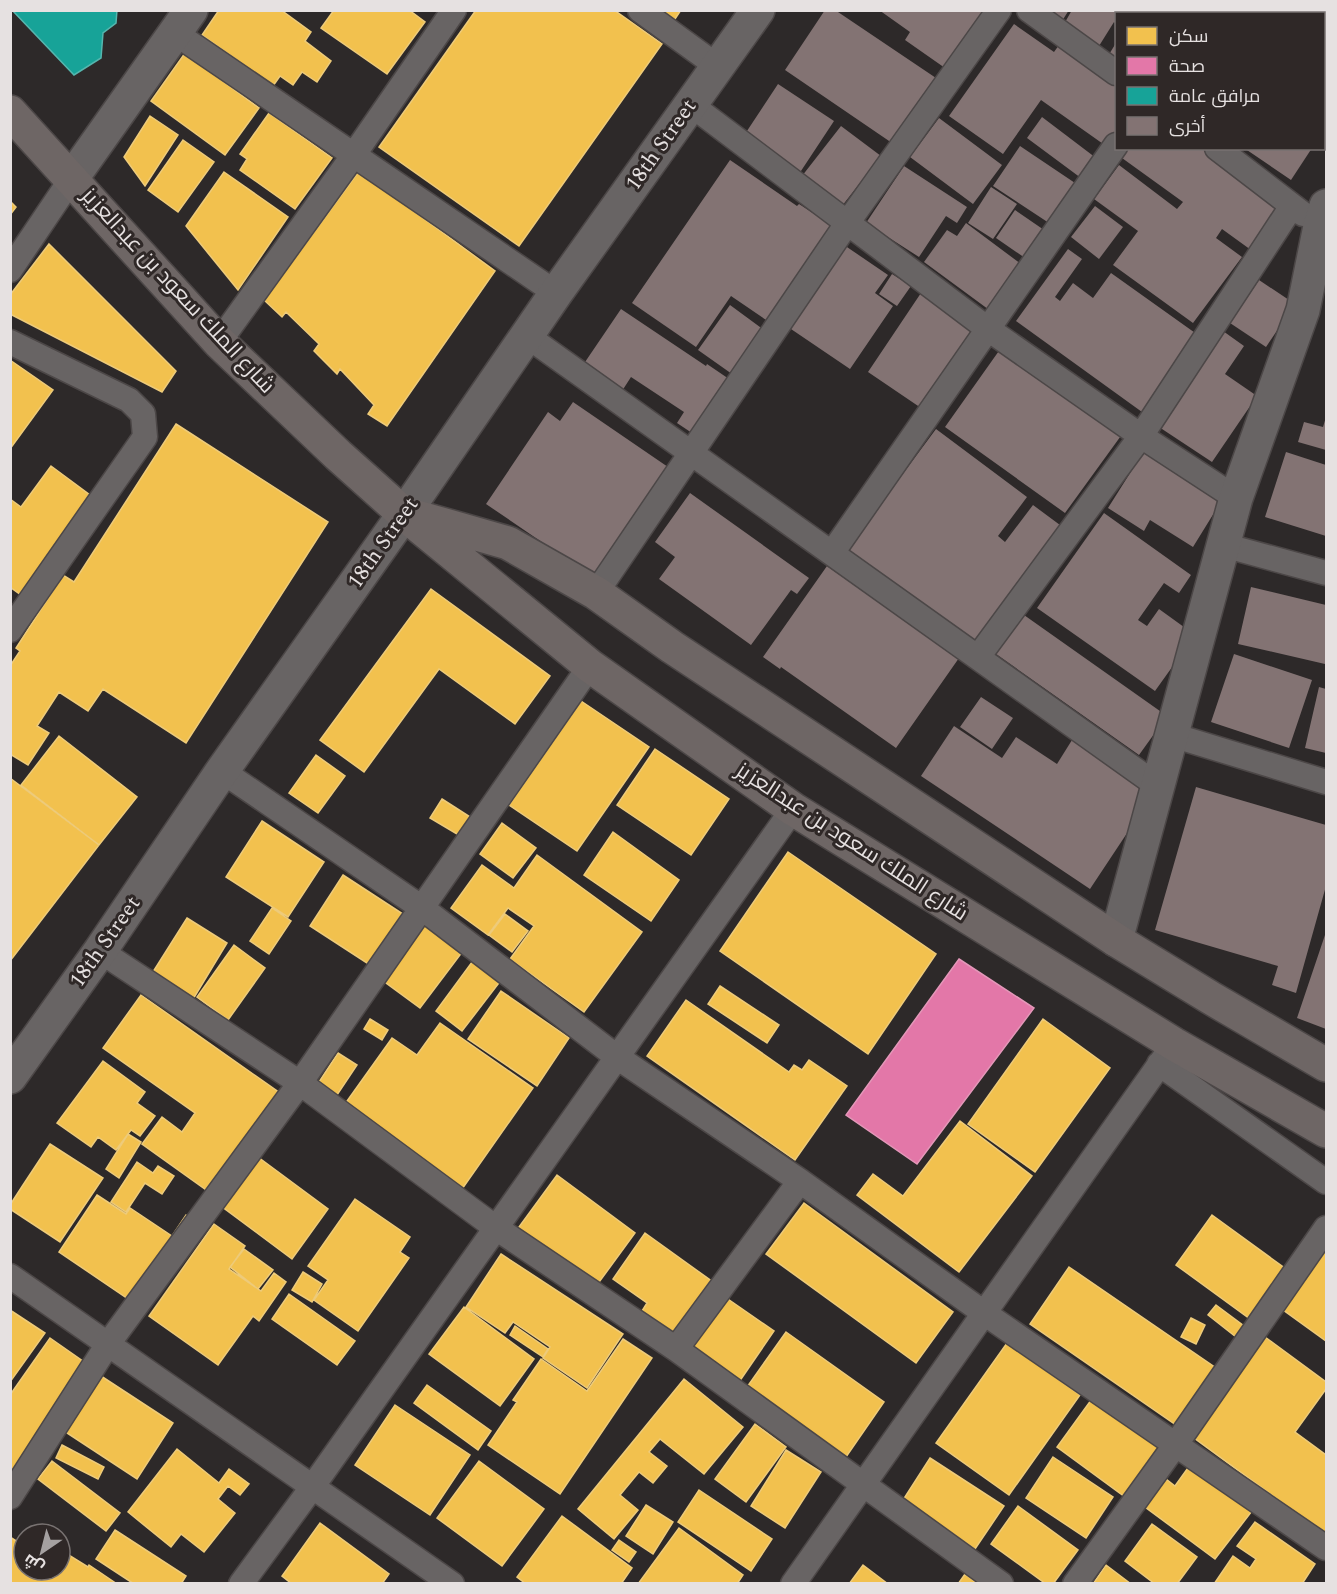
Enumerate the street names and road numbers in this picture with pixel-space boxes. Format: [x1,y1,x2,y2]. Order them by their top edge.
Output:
street label: 18th Street [617,92,705,198]
street label: شارع الملك سعود بن عبدالعزيز [72,179,282,401]
street label: 18th Street [339,490,427,596]
street label: شارع الملك سعود بن عبدالعزيز [728,753,975,930]
street label: 18th Street [61,889,149,995]

